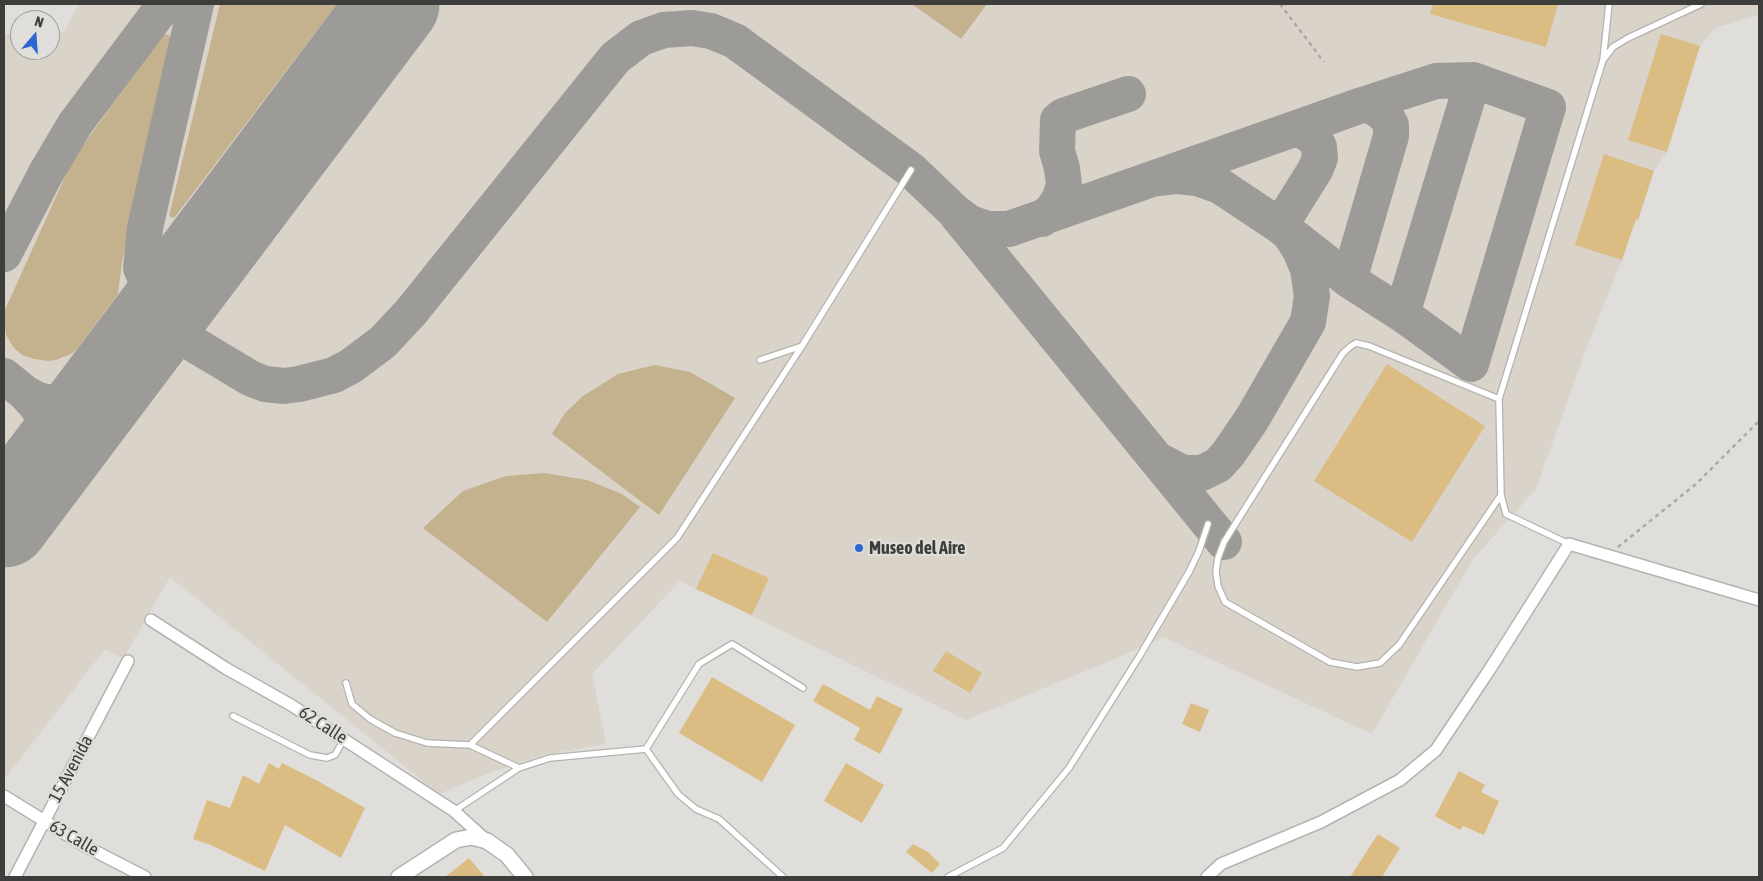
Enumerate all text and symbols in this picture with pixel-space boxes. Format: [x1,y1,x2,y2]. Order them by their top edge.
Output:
north arrow [10,10,60,60]
text: N [33,13,46,31]
place label: Museo del Aire [869,537,965,559]
marker: Museo del Aire [853,542,865,554]
street label: 62 Calle [295,701,351,749]
street label: 15 Avenida [44,732,98,806]
street label: 63 Calle [45,815,103,861]

